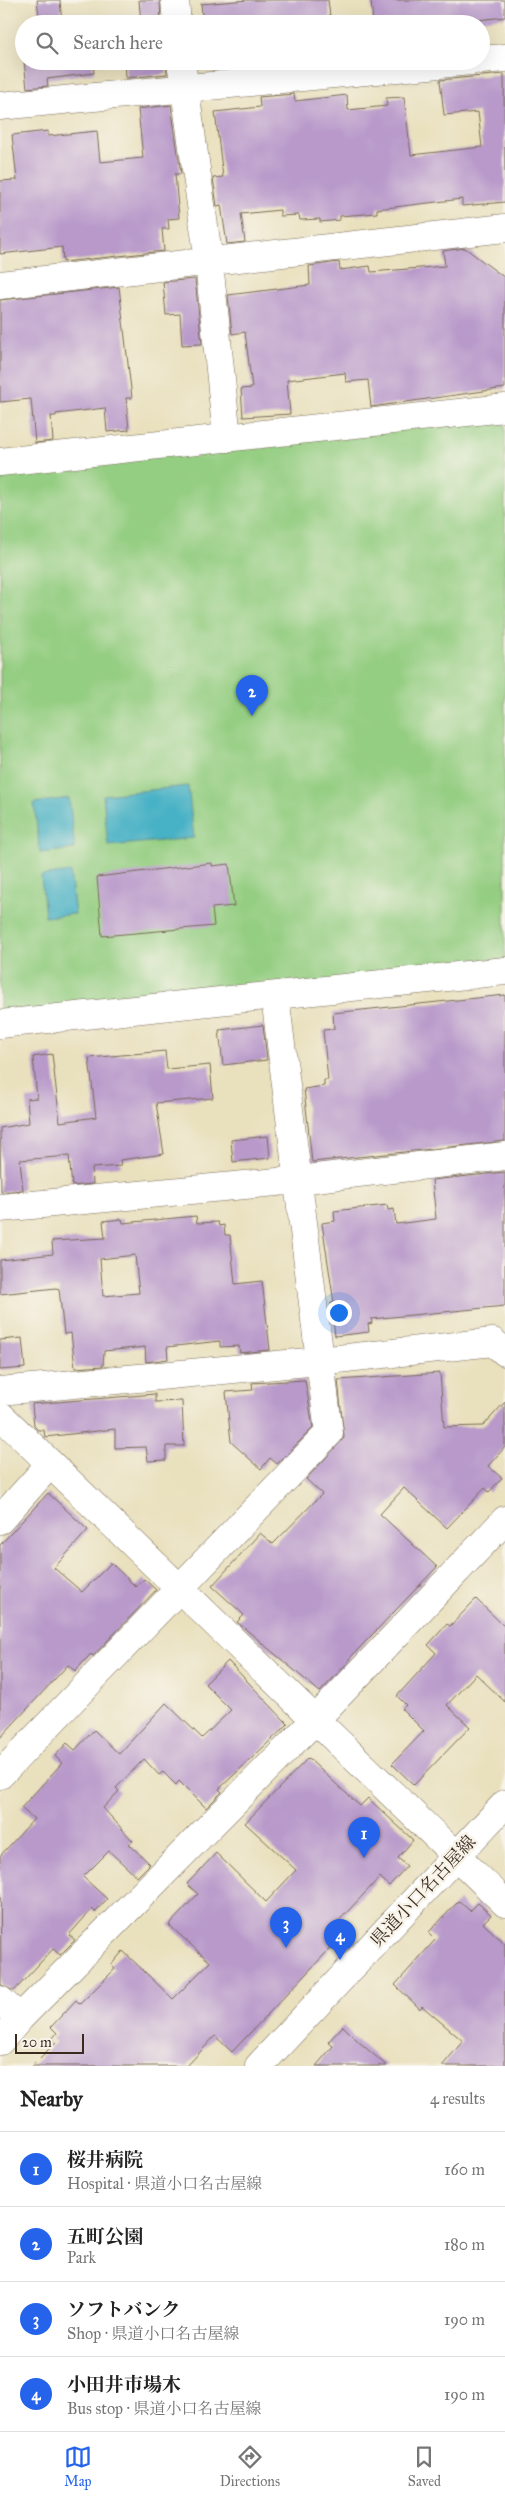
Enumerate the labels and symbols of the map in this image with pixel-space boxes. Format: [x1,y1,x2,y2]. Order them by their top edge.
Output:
pin: 2 [236,675,268,716]
your location [326,1300,352,1326]
pin: 1 [348,1817,380,1858]
street label: 県道小口名古屋線 [366,1831,480,1951]
pin: 3 [270,1907,302,1948]
pin: 4 [324,1919,356,1960]
scale bar [15,2031,84,2054]

